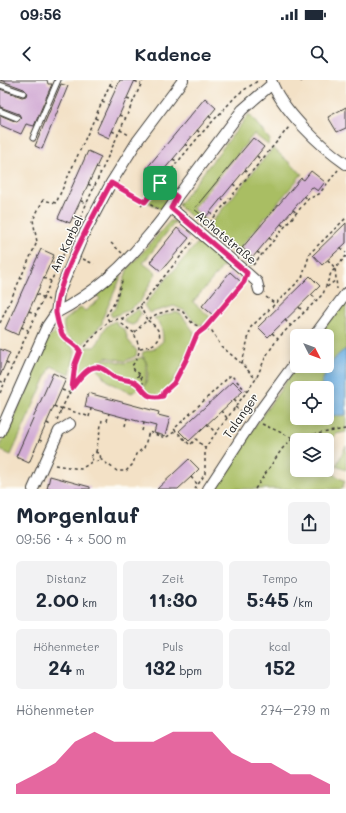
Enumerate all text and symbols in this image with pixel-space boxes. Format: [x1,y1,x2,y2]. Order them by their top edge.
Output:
text: 09:56 [20,4,61,24]
text: Kadence [135,42,211,66]
icon: back [16,43,38,65]
icon: search [308,43,330,65]
pin [143,166,177,200]
icon: arrive [149,172,171,194]
street label: Achatstraße [193,207,260,267]
street label: Am Karbel [46,213,86,274]
north arrow [290,329,334,373]
map controls [290,329,334,477]
button: locate [290,381,334,425]
street label: Talanger [219,390,262,441]
button: layers [290,433,334,477]
text: Morgenlauf [16,500,139,529]
button: share [288,502,330,544]
text: 09:56 · 4 × 500 m [16,530,126,547]
text: Distanz [46,571,86,586]
text: Zeit [162,571,184,586]
text: Tempo [262,571,297,586]
text: 2.00 [36,586,79,612]
text: 11:30 [149,586,197,612]
text: 5:45 [247,586,289,612]
text: km [79,595,97,610]
text: /km [289,595,313,610]
text: Höhenmeter [33,639,99,654]
text: Puls [163,639,183,654]
text: kcal [269,639,291,654]
text: 24 [48,654,72,680]
text: 132 [144,654,176,680]
text: 152 [264,654,296,680]
text: m [72,663,84,678]
text: bpm [176,663,202,678]
text: Höhenmeter [16,701,94,718]
text: 274–279 m [261,701,330,718]

